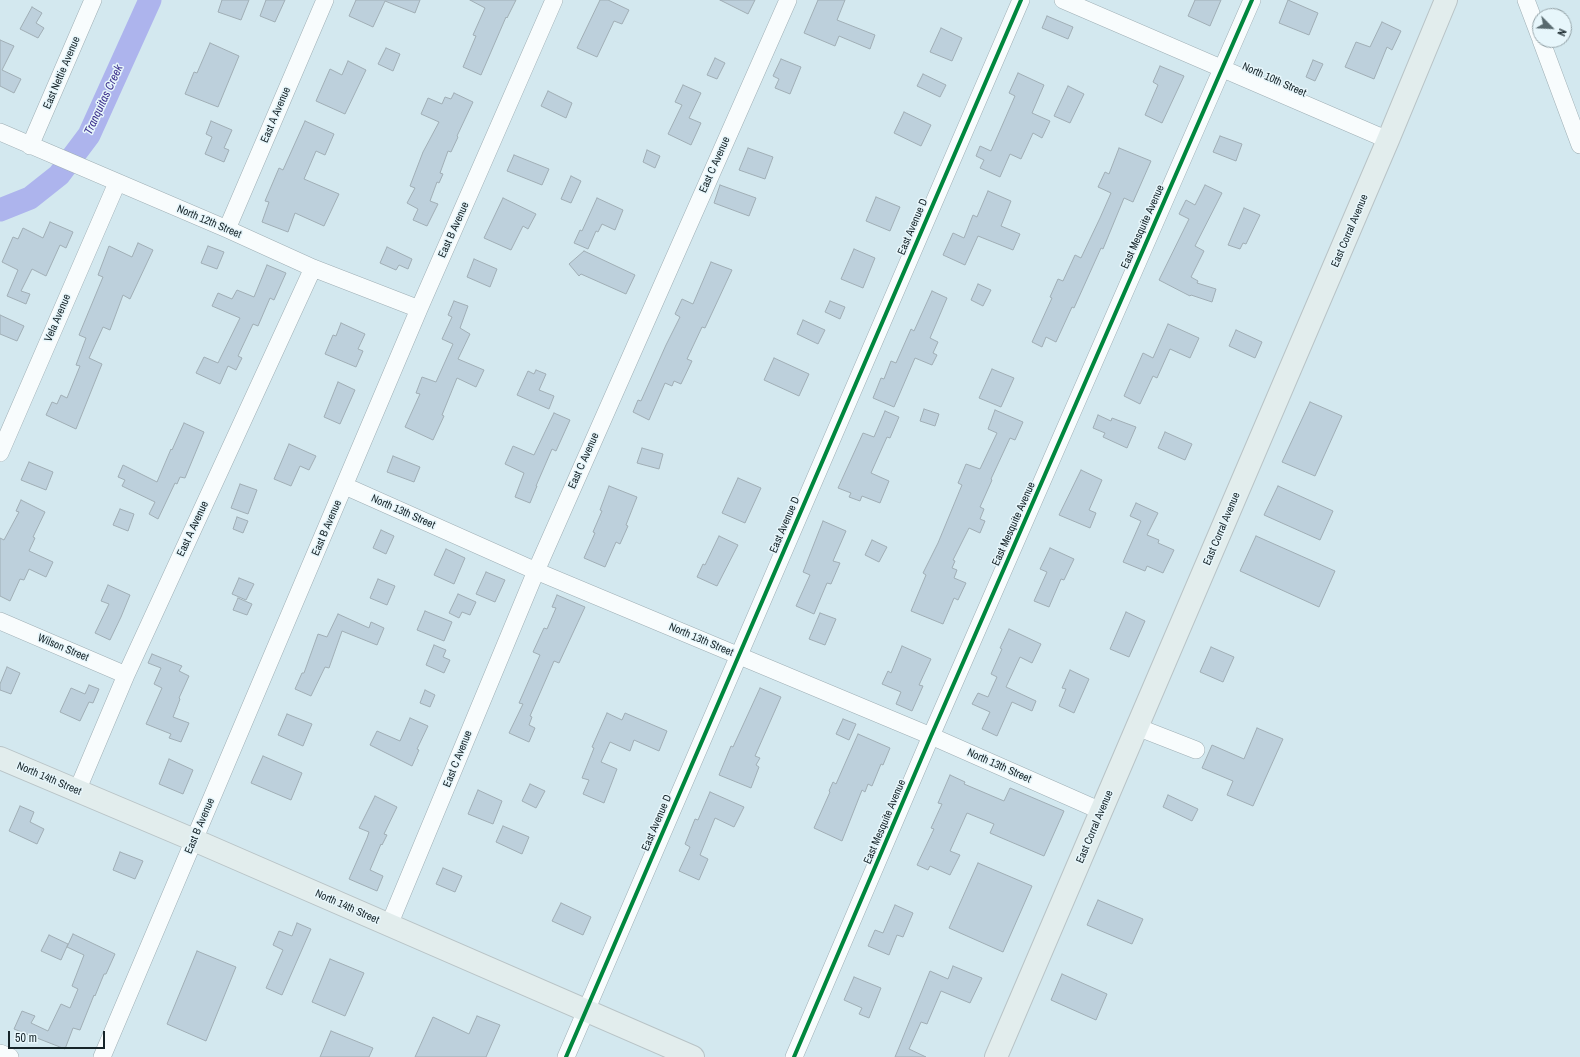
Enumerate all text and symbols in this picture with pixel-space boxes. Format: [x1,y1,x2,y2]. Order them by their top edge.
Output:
north arrow [1532,8,1572,48]
text: N [1554,27,1570,38]
street label: East Nettie Avenue [41,35,83,111]
street label: North 10th Street [1240,60,1308,100]
water label: Tranquitas Creek [82,63,126,137]
street label: East A Avenue [258,85,294,145]
street label: East C Avenue [697,135,733,195]
street label: East Mesquite Avenue [1119,183,1167,271]
street label: East Corral Avenue [1329,192,1371,270]
street label: East Avenue D [895,197,931,257]
street label: East B Avenue [436,200,472,260]
street label: North 12th Street [175,203,243,241]
street label: Vela Avenue [42,292,74,344]
street label: East C Avenue [566,431,602,491]
street label: East Mesquite Avenue [990,480,1038,568]
street label: East Corral Avenue [1201,490,1243,568]
street label: North 13th Street [369,492,437,532]
street label: East Avenue D [767,495,803,555]
street label: East B Avenue [309,498,345,558]
street label: East A Avenue [174,499,212,559]
street label: North 13th Street [667,621,735,659]
street label: Wilson Street [36,631,90,665]
street label: East C Avenue [441,729,475,789]
street label: North 13th Street [965,746,1033,786]
street label: North 14th Street [15,760,83,798]
street label: East Mesquite Avenue [861,778,909,866]
street label: East Corral Avenue [1074,788,1116,866]
street label: East Avenue D [639,793,675,853]
street label: East B Avenue [182,796,218,856]
street label: North 14th Street [313,887,381,927]
scale bar [10,1023,107,1049]
text: 50 m [15,1030,37,1046]

